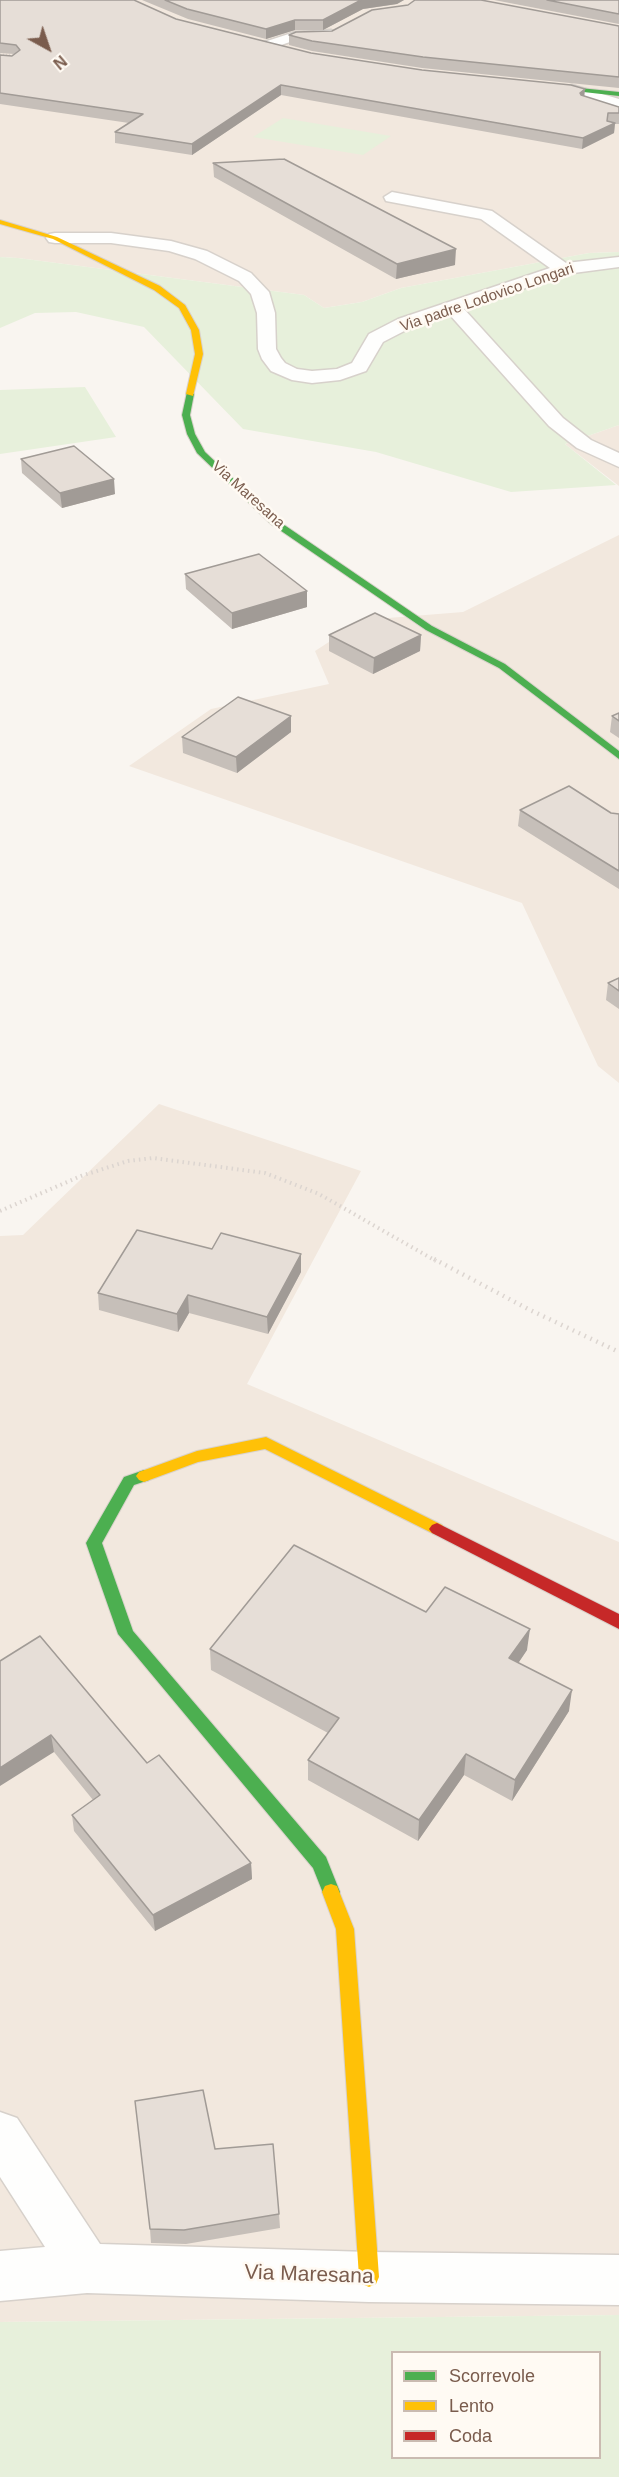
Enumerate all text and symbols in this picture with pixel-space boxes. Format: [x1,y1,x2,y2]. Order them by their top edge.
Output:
north arrow [18,18,78,78]
text: N [50,52,70,72]
street label: Via padre Lodovico Longari [398,260,576,336]
street label: Via Maresana [208,457,288,533]
street label: Via Maresana [244,2260,374,2290]
legend [391,2351,601,2459]
text: Scorrevole [449,2366,535,2386]
text: Lento [449,2396,494,2416]
text: Coda [449,2426,492,2446]

